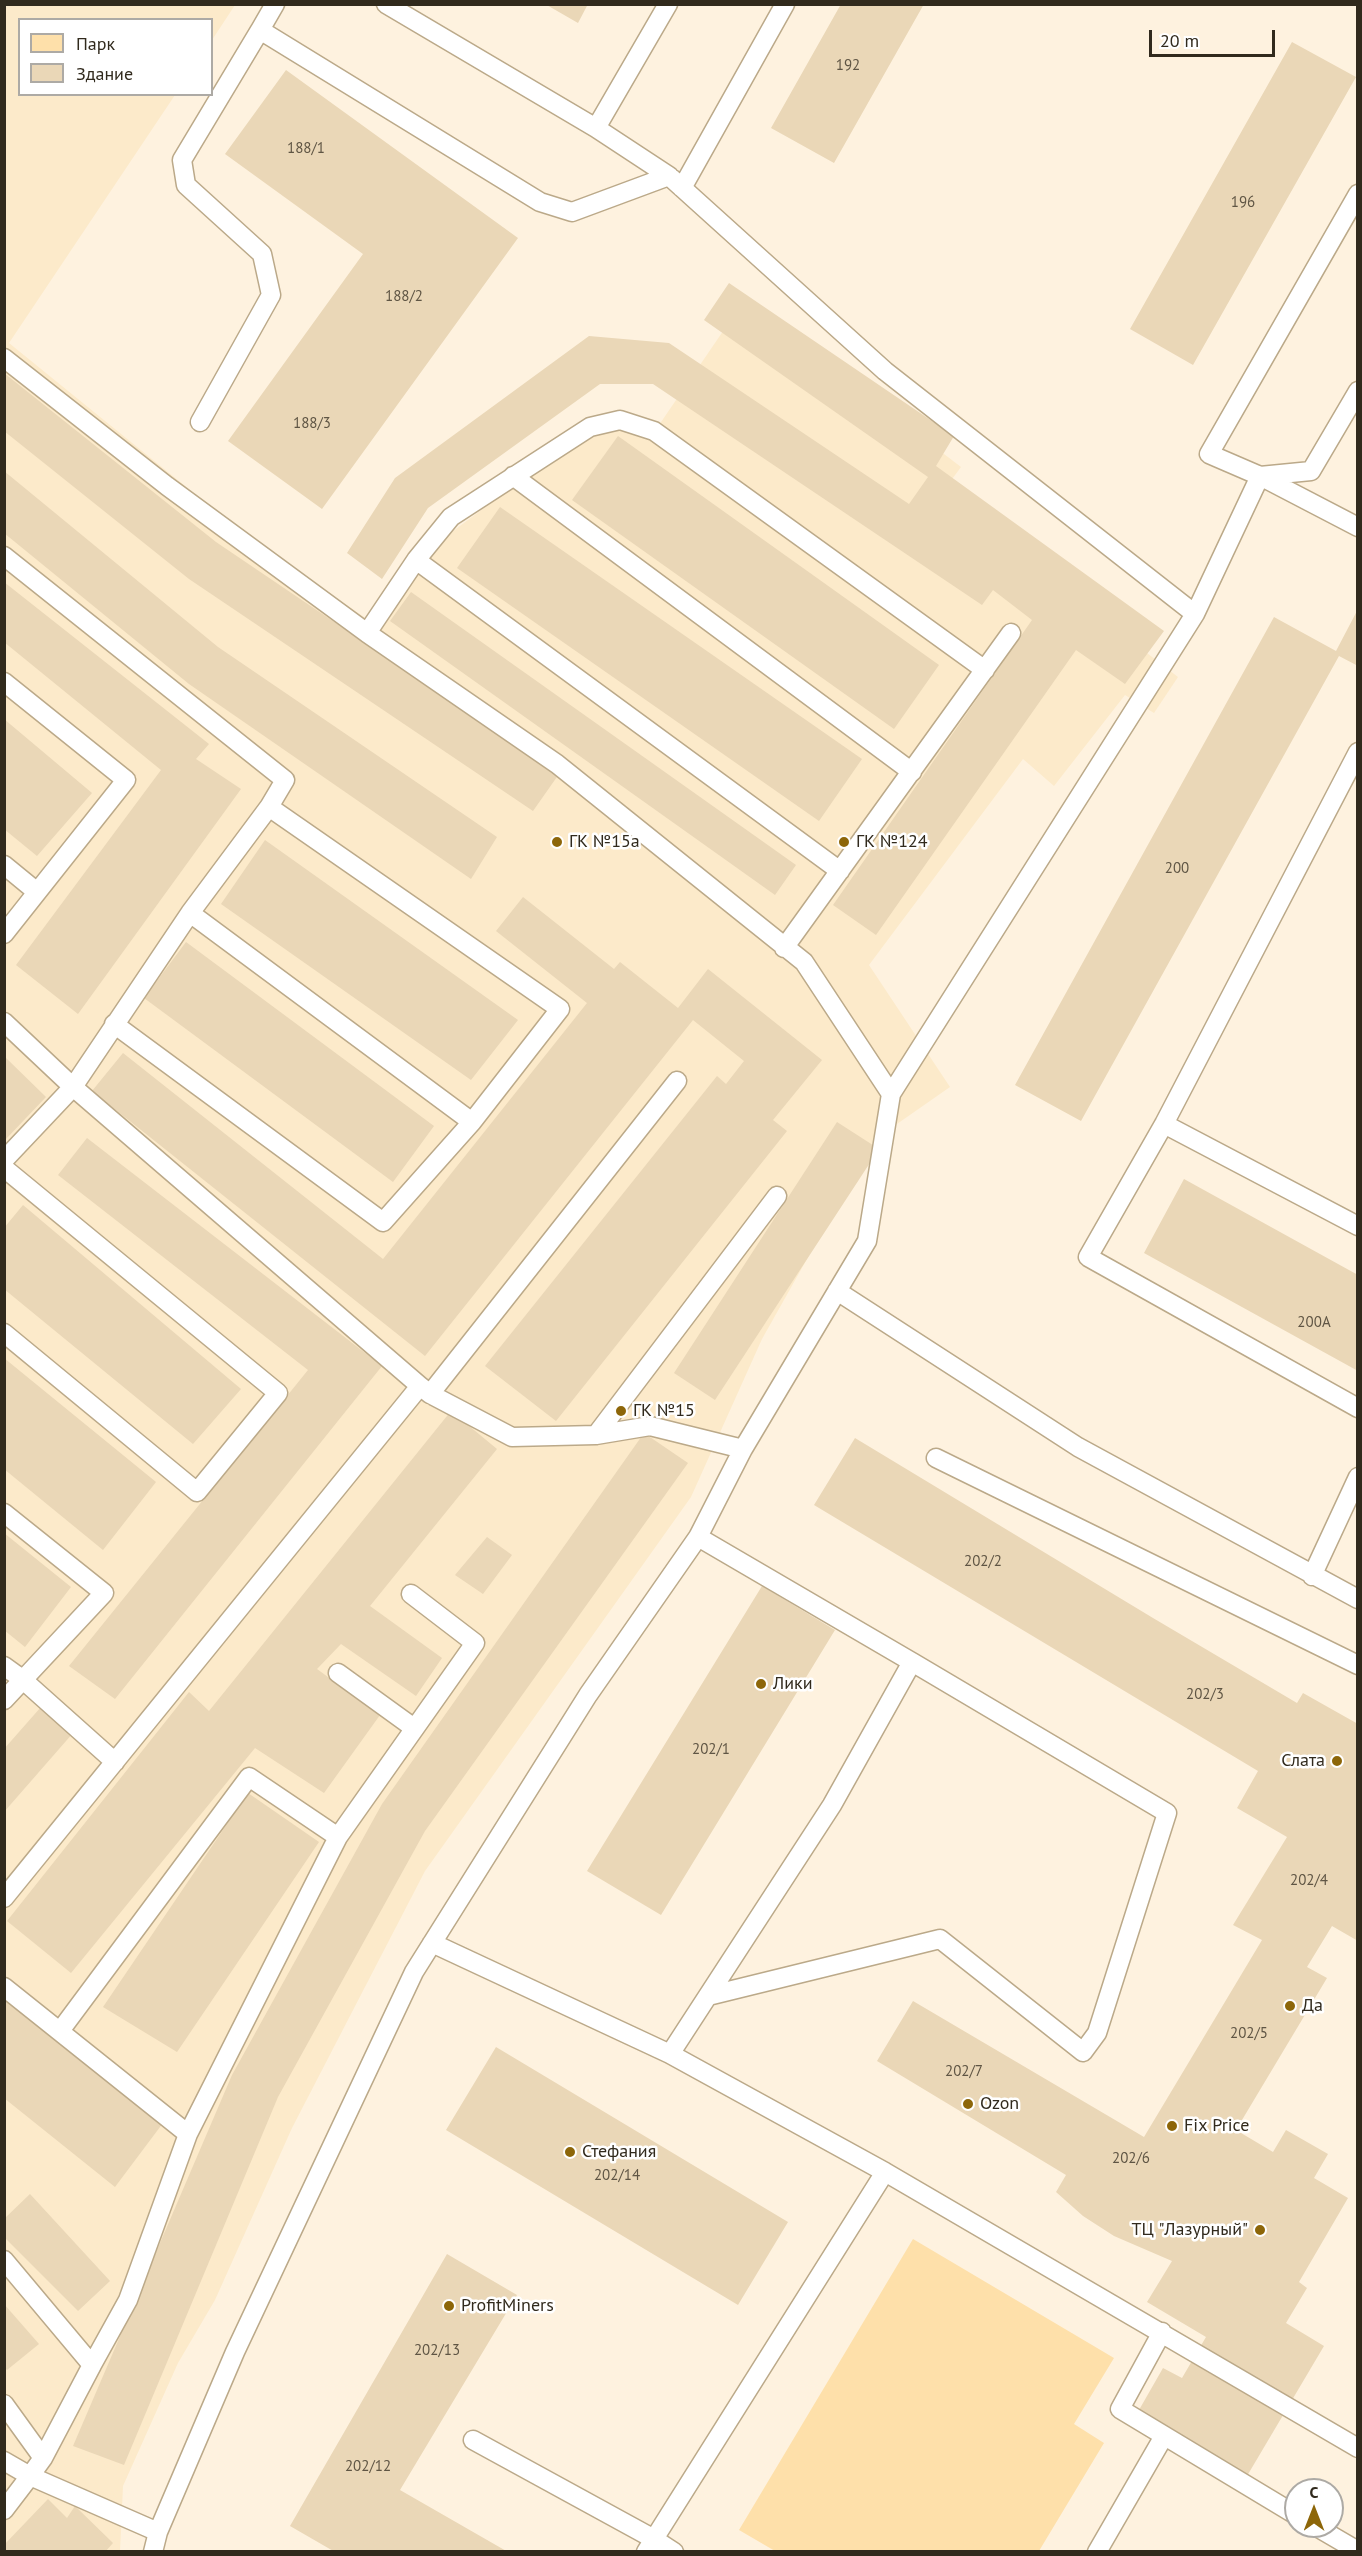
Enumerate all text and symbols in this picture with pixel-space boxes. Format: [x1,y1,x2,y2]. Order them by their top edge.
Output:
legend [18,18,213,96]
scale bar [1152,18,1278,56]
text: 20 m [1160,29,1199,52]
text: Парк [76,32,115,55]
house number: 192 [836,57,860,75]
text: Здание [76,62,133,85]
house number: 188/1 [287,140,325,158]
house number: 196 [1231,194,1255,212]
house number: 188/2 [385,288,423,306]
house number: 188/3 [293,415,331,433]
place label: ГК №15а [569,831,640,853]
place label: ГК №124 [856,831,928,853]
marker: ГК №15а [550,835,564,849]
marker: ГК №124 [837,835,851,849]
house number: 200 [1165,860,1189,878]
house number: 200А [1297,1314,1331,1332]
place label: ГК №15 [633,1400,695,1422]
marker: ГК №15 [614,1404,628,1418]
house number: 202/2 [964,1553,1002,1571]
place label: Лики [773,1673,812,1695]
marker: Лики [754,1677,768,1691]
house number: 202/3 [1186,1686,1224,1704]
house number: 202/1 [692,1741,730,1759]
place label: Слата [1281,1750,1325,1772]
marker: Слата [1330,1754,1344,1768]
house number: 202/4 [1290,1872,1328,1890]
place label: Да [1302,1995,1323,2017]
marker: Да [1283,1999,1297,2013]
house number: 202/5 [1230,2025,1268,2043]
house number: 202/7 [945,2063,983,2081]
place label: Ozon [980,2093,1019,2115]
marker: Ozon [961,2097,975,2111]
place label: Fix Price [1184,2115,1249,2137]
marker: Fix Price [1165,2119,1179,2133]
place label: Стефания [582,2141,656,2163]
marker: Стефания [563,2145,577,2159]
house number: 202/6 [1112,2150,1150,2168]
house number: 202/14 [594,2167,640,2185]
place label: ТЦ "Лазурный" [1131,2219,1248,2241]
marker: ТЦ "Лазурный" [1253,2223,1267,2237]
place label: ProfitMiners [461,2295,554,2317]
marker: ProfitMiners [442,2299,456,2313]
house number: 202/13 [414,2342,460,2360]
house number: 202/12 [345,2458,391,2476]
north arrow [1284,2478,1344,2538]
text: С [1310,2482,1318,2502]

